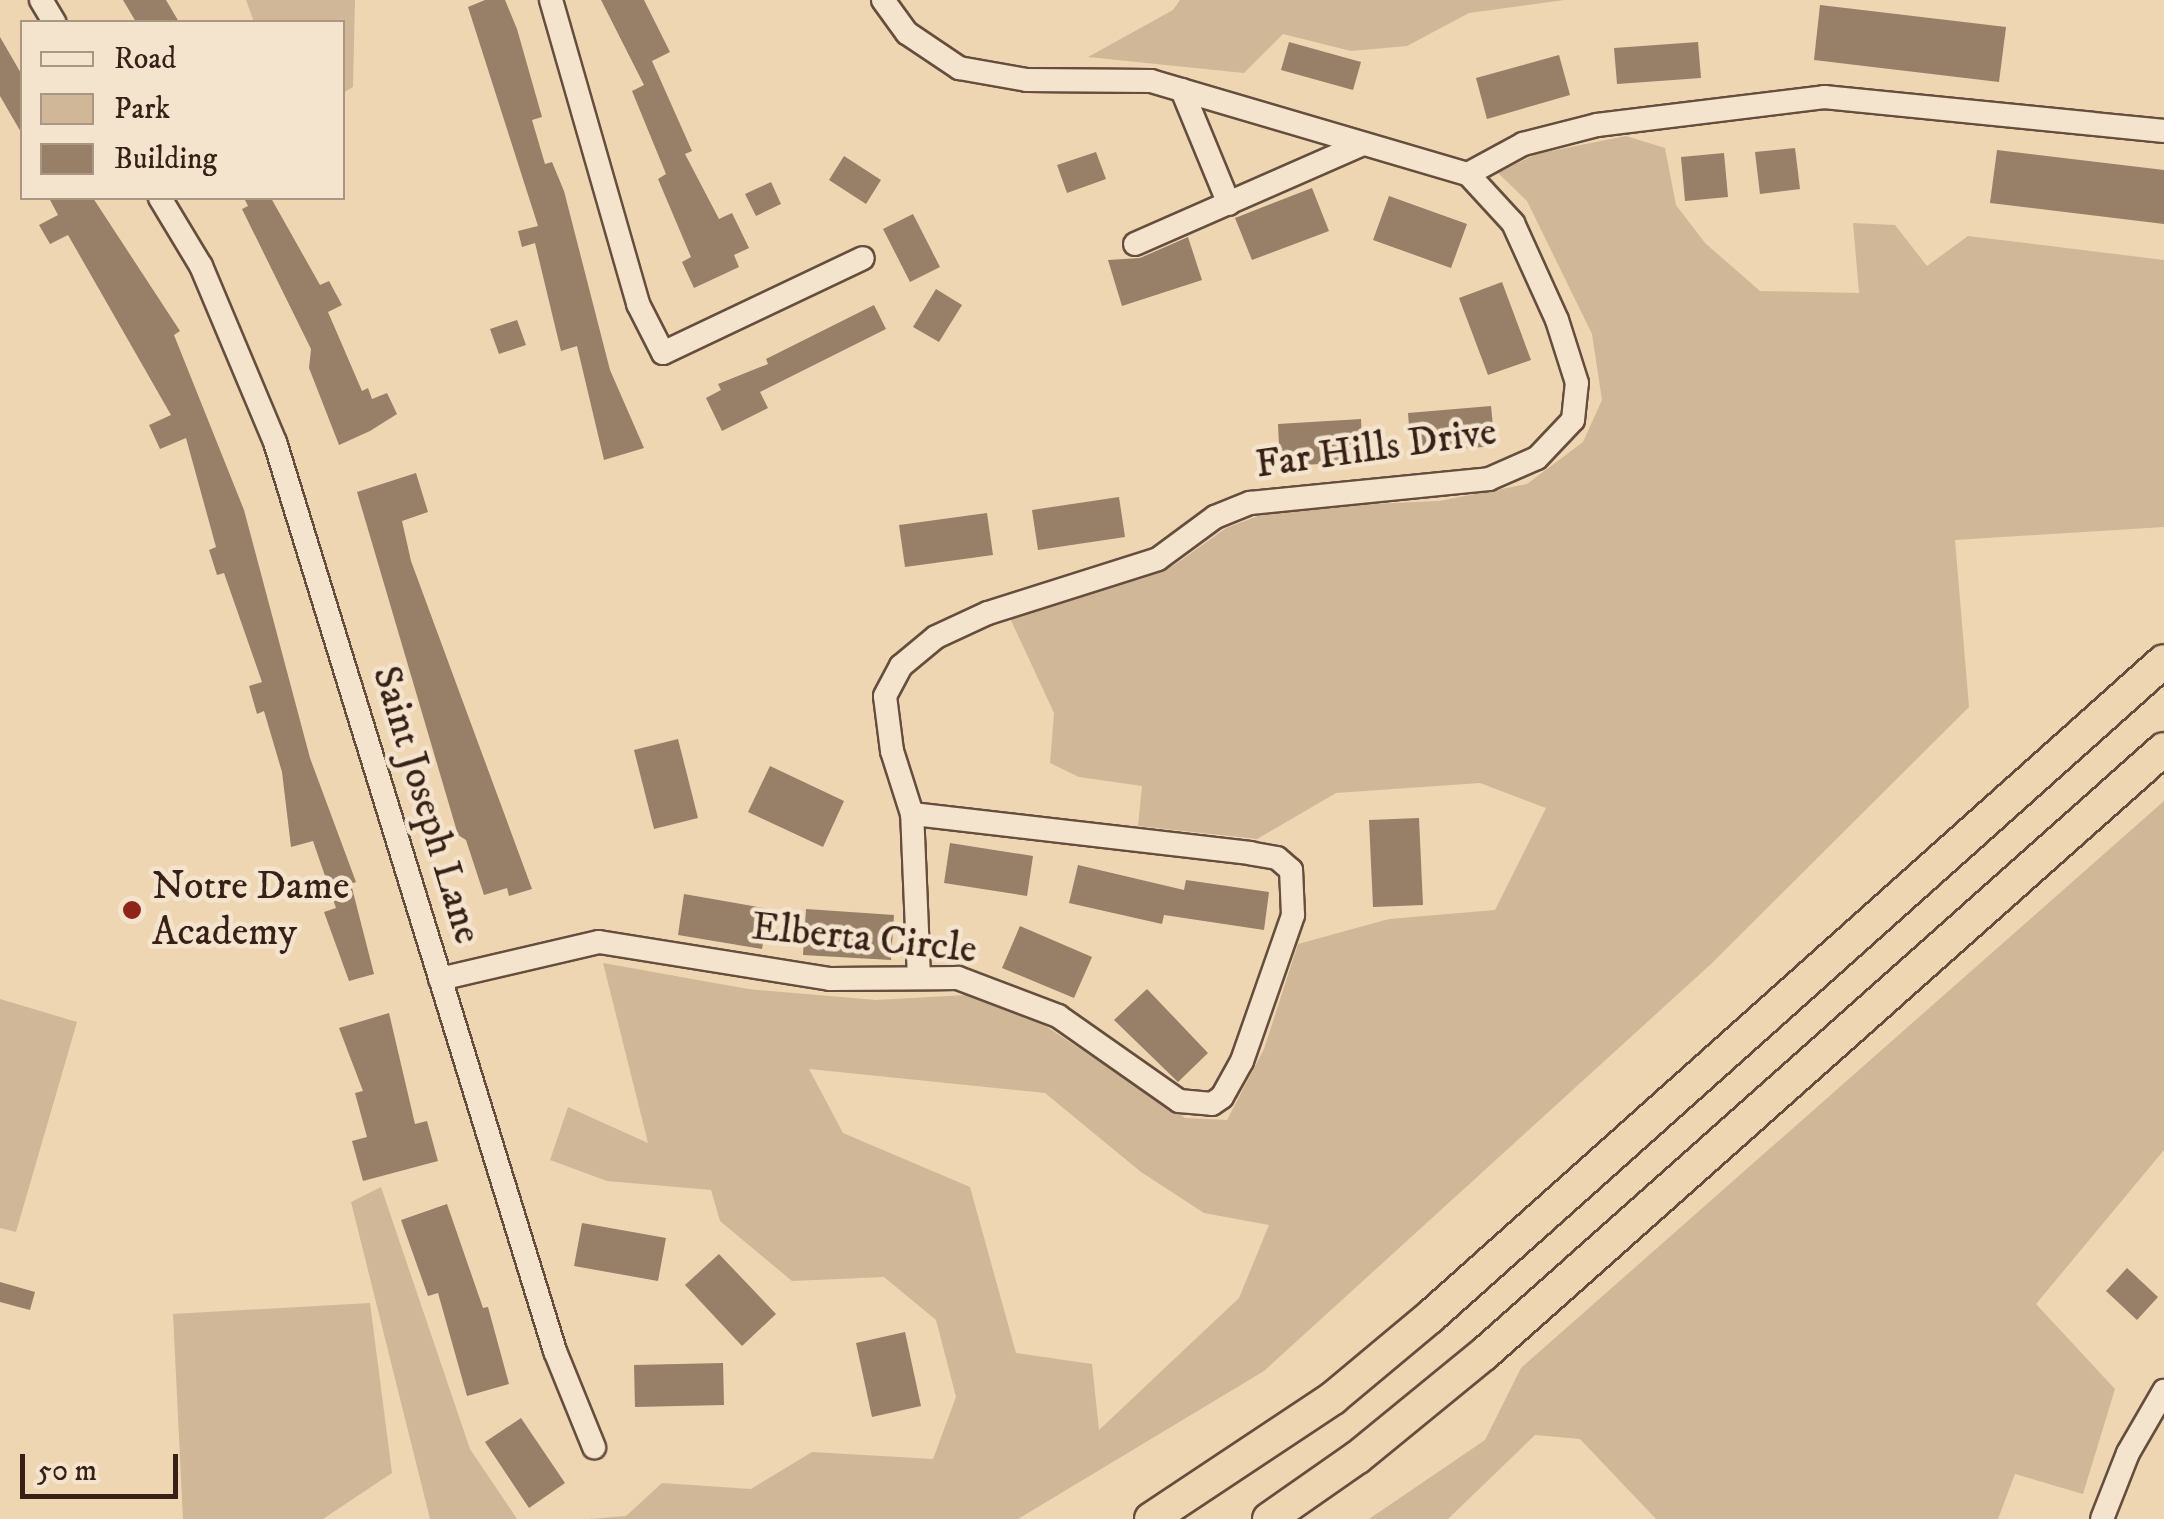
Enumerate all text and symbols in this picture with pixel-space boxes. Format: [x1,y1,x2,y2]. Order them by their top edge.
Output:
legend [20,20,345,200]
text: Road [114,41,176,78]
text: Park [114,91,170,128]
text: Building [114,141,217,178]
street label: Far Hills Drive [1252,408,1500,490]
street label: Saint Joseph Lane [361,661,491,949]
place label: Notre Dame Academy [152,863,350,957]
marker: Notre Dame Academy [121,899,143,921]
street label: Elberta Circle [749,903,979,975]
scale bar [25,1434,182,1496]
text: 50 m [37,1453,97,1490]

